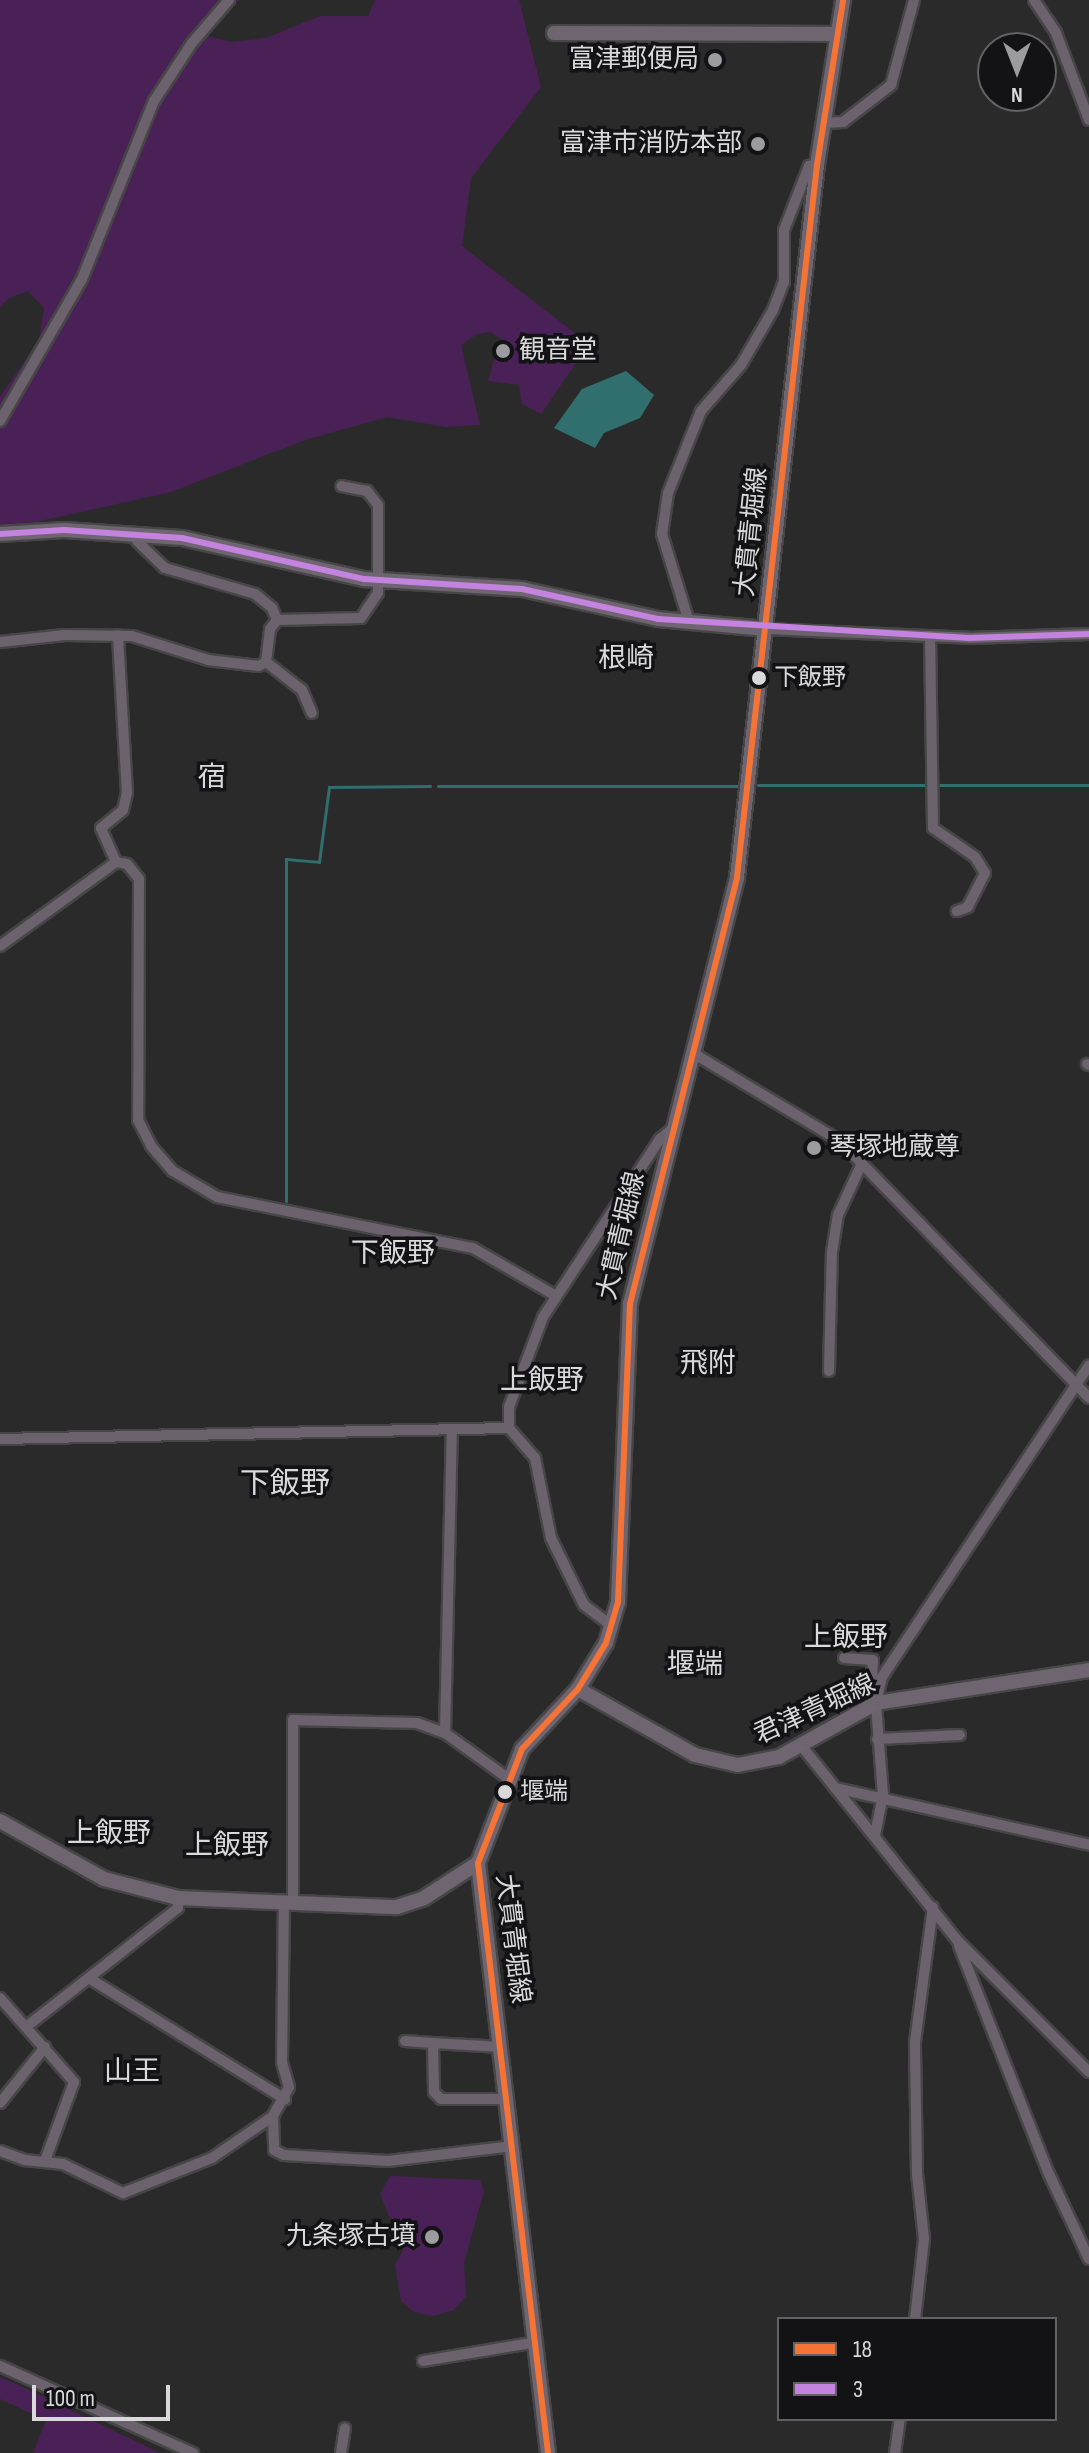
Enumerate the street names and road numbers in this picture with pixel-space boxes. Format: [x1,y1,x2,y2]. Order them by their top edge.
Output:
street label: 大貫青堀線 [730,466,774,598]
street label: 大貫青堀線 [592,1169,652,1303]
street label: 君津青堀線 [749,1668,881,1752]
street label: 大貫青堀線 [489,1873,535,2005]

